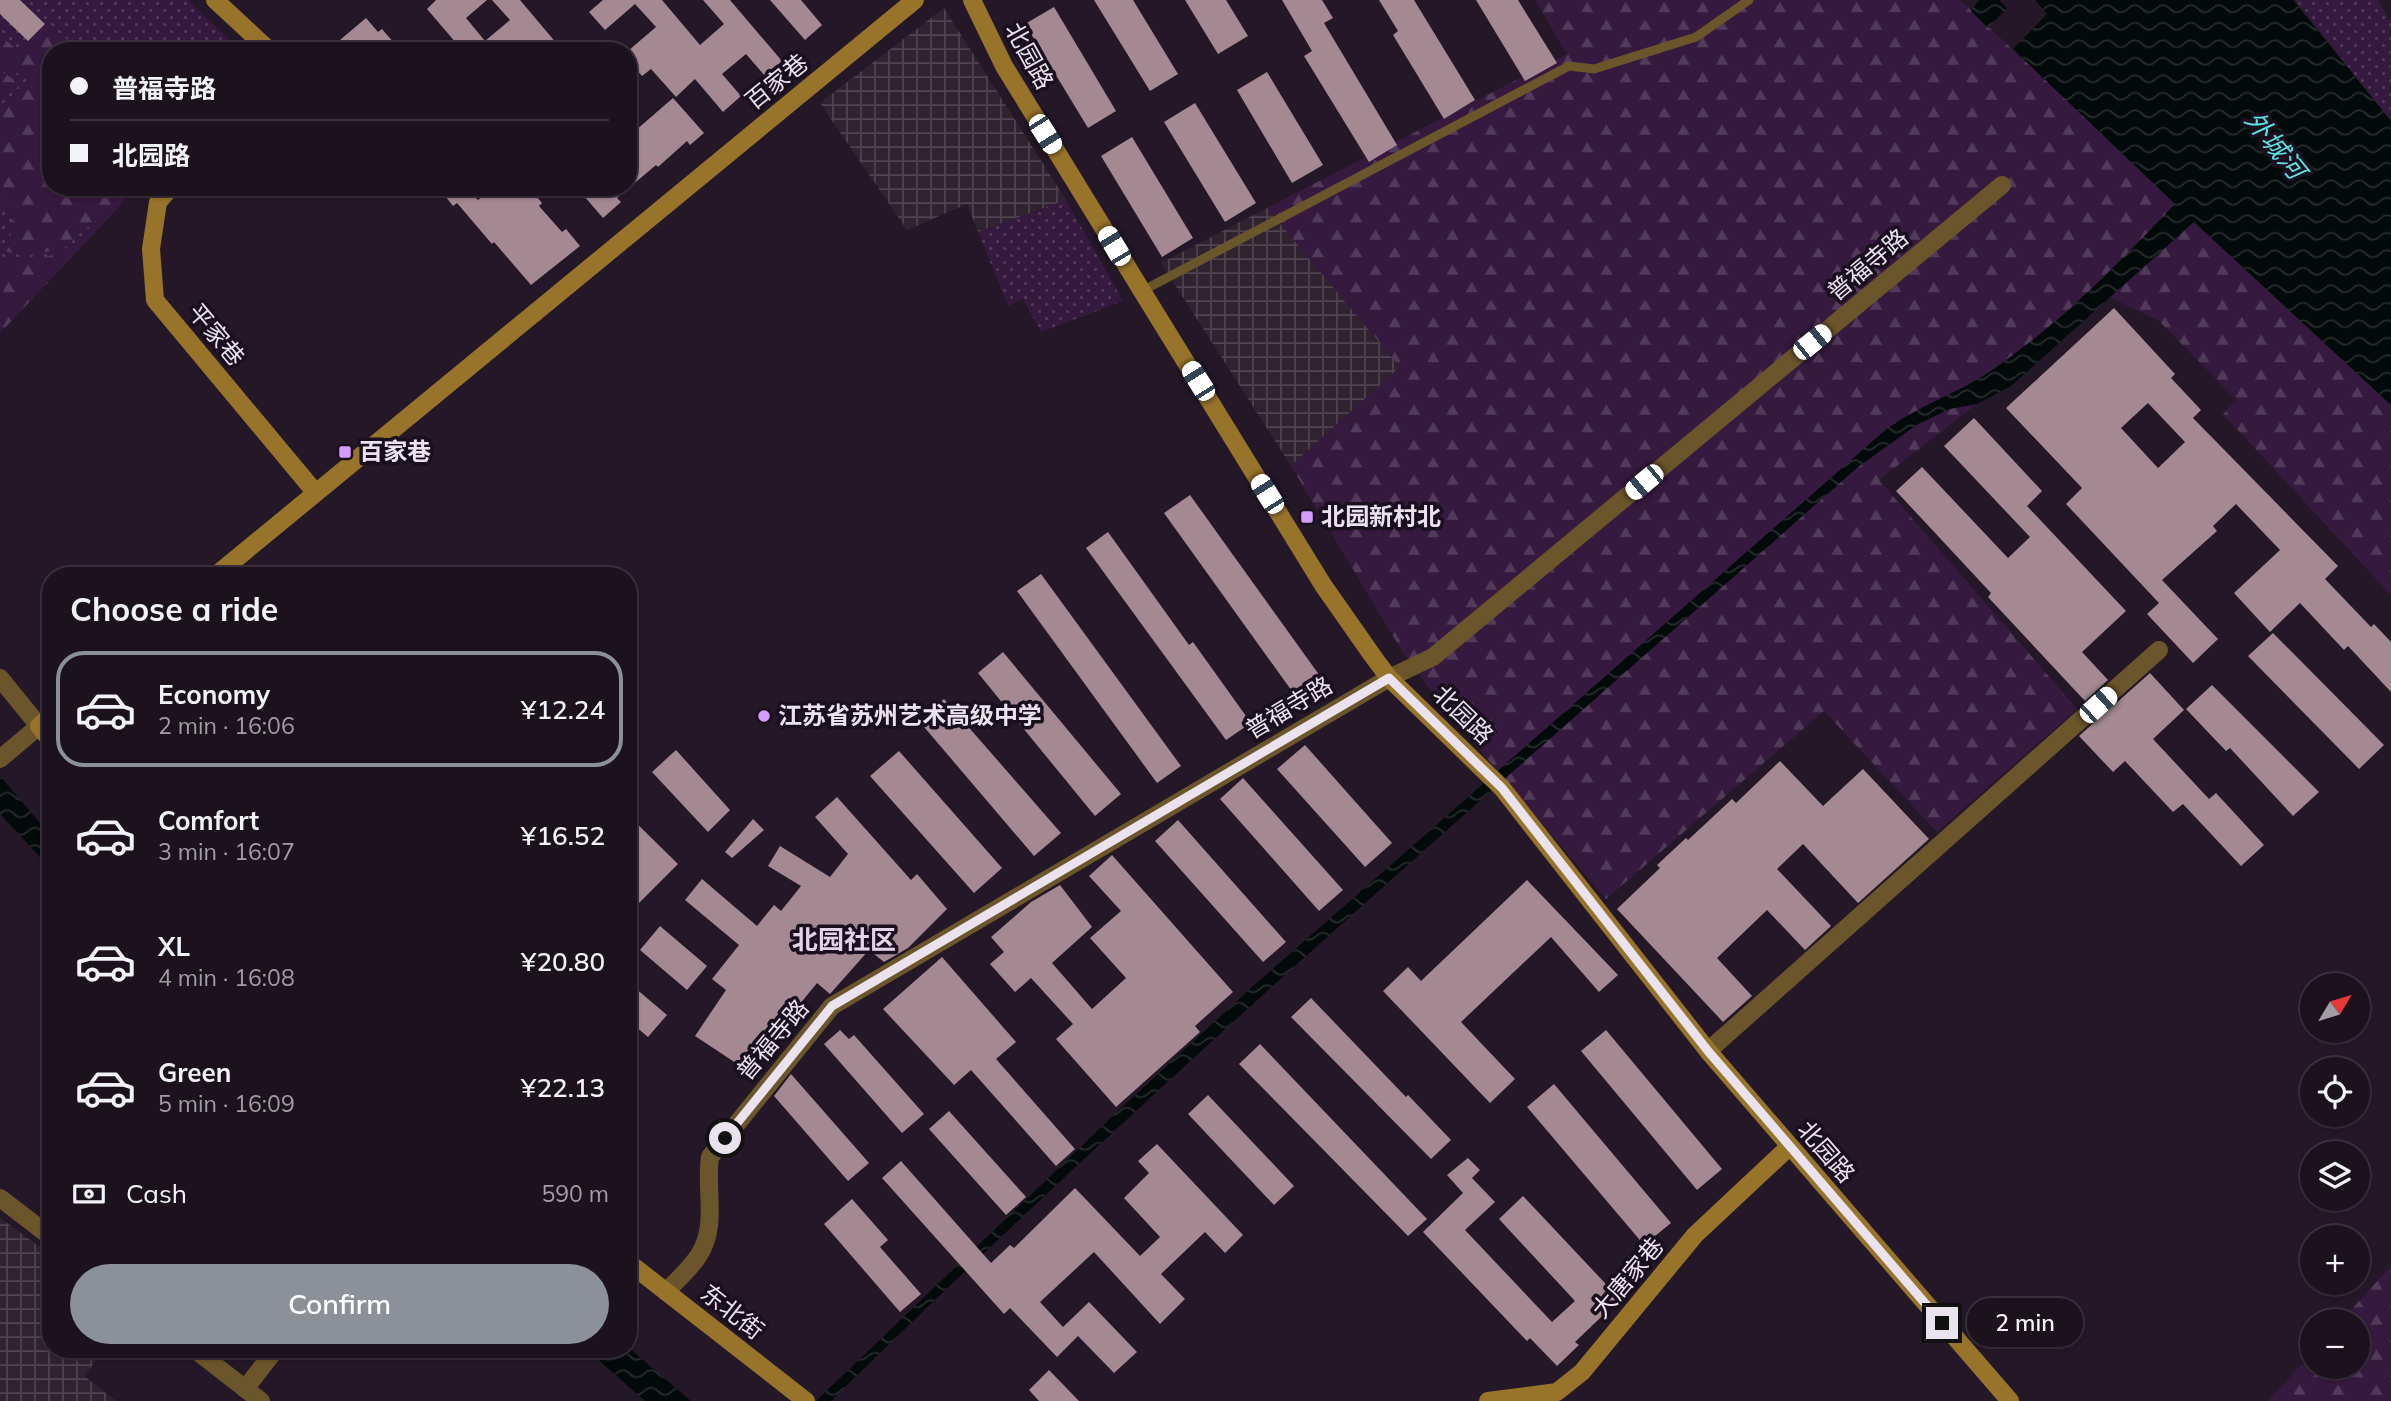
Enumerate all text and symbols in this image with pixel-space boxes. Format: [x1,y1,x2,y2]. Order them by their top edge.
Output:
street label: 北园路 [999,17,1060,94]
street label: 百家巷 [739,47,814,116]
text: 普福寺路 [112,72,216,105]
water label: 外城河 [2238,104,2316,189]
car [1025,111,1066,157]
text: 北园路 [112,139,190,172]
street label: 普福寺路 [1821,222,1914,307]
car [1095,223,1134,269]
street label: 平家巷 [182,297,251,372]
car [1790,321,1835,363]
car [1178,358,1219,404]
place label: 百家巷 [359,436,431,466]
marker: 百家巷 [337,444,353,460]
car [1622,460,1667,504]
car [1247,471,1288,517]
place label: 北园新村北 [1321,501,1441,531]
marker: 北园新村北 [1299,509,1315,525]
text: Choose a ride [70,589,278,629]
street label: 普福寺路 [1240,670,1337,745]
icon: car [74,678,137,741]
text: Economy [158,678,270,711]
street label: 北园路 [1427,678,1500,750]
car [2076,683,2121,727]
text: ¥12.24 [521,693,605,726]
place label: 江苏省苏州艺术高级中学 [778,700,1042,730]
marker: 江苏省苏州艺术高级中学 [756,708,772,724]
text: 2 min · 16:06 [158,711,295,740]
icon: car [74,804,137,867]
text: Comfort [158,804,259,837]
text: ¥16.52 [521,819,605,852]
text: 3 min · 16:07 [158,837,295,866]
district label: 北园社区 [792,923,896,956]
icon: car [74,930,137,993]
text: XL [158,930,190,963]
text: ¥20.80 [521,945,605,978]
text: 4 min · 16:08 [158,963,295,992]
north arrow [2300,973,2370,1043]
map controls [2300,973,2370,1379]
street label: 普福寺路 [730,993,815,1086]
icon: car [74,1056,137,1119]
text: Green [158,1056,231,1089]
button: locate [2300,1057,2370,1127]
text: ¥22.13 [521,1071,605,1104]
text: 5 min · 16:09 [158,1089,295,1118]
street label: 北园路 [1792,1114,1862,1188]
route start [709,1122,741,1154]
button: layers [2300,1141,2370,1211]
icon: cash [70,1175,108,1213]
text: Cash [126,1177,187,1210]
text: 590 m [541,1179,609,1208]
button: + [2300,1225,2370,1295]
street label: 大唐家巷 [1585,1231,1670,1324]
button: Confirm [70,1264,609,1344]
street label: 东北街 [695,1277,770,1345]
callout: 2 min [1966,1298,2082,1348]
route end [1926,1307,1958,1339]
text: 2 min [1995,1308,2055,1337]
button: − [2300,1309,2370,1379]

